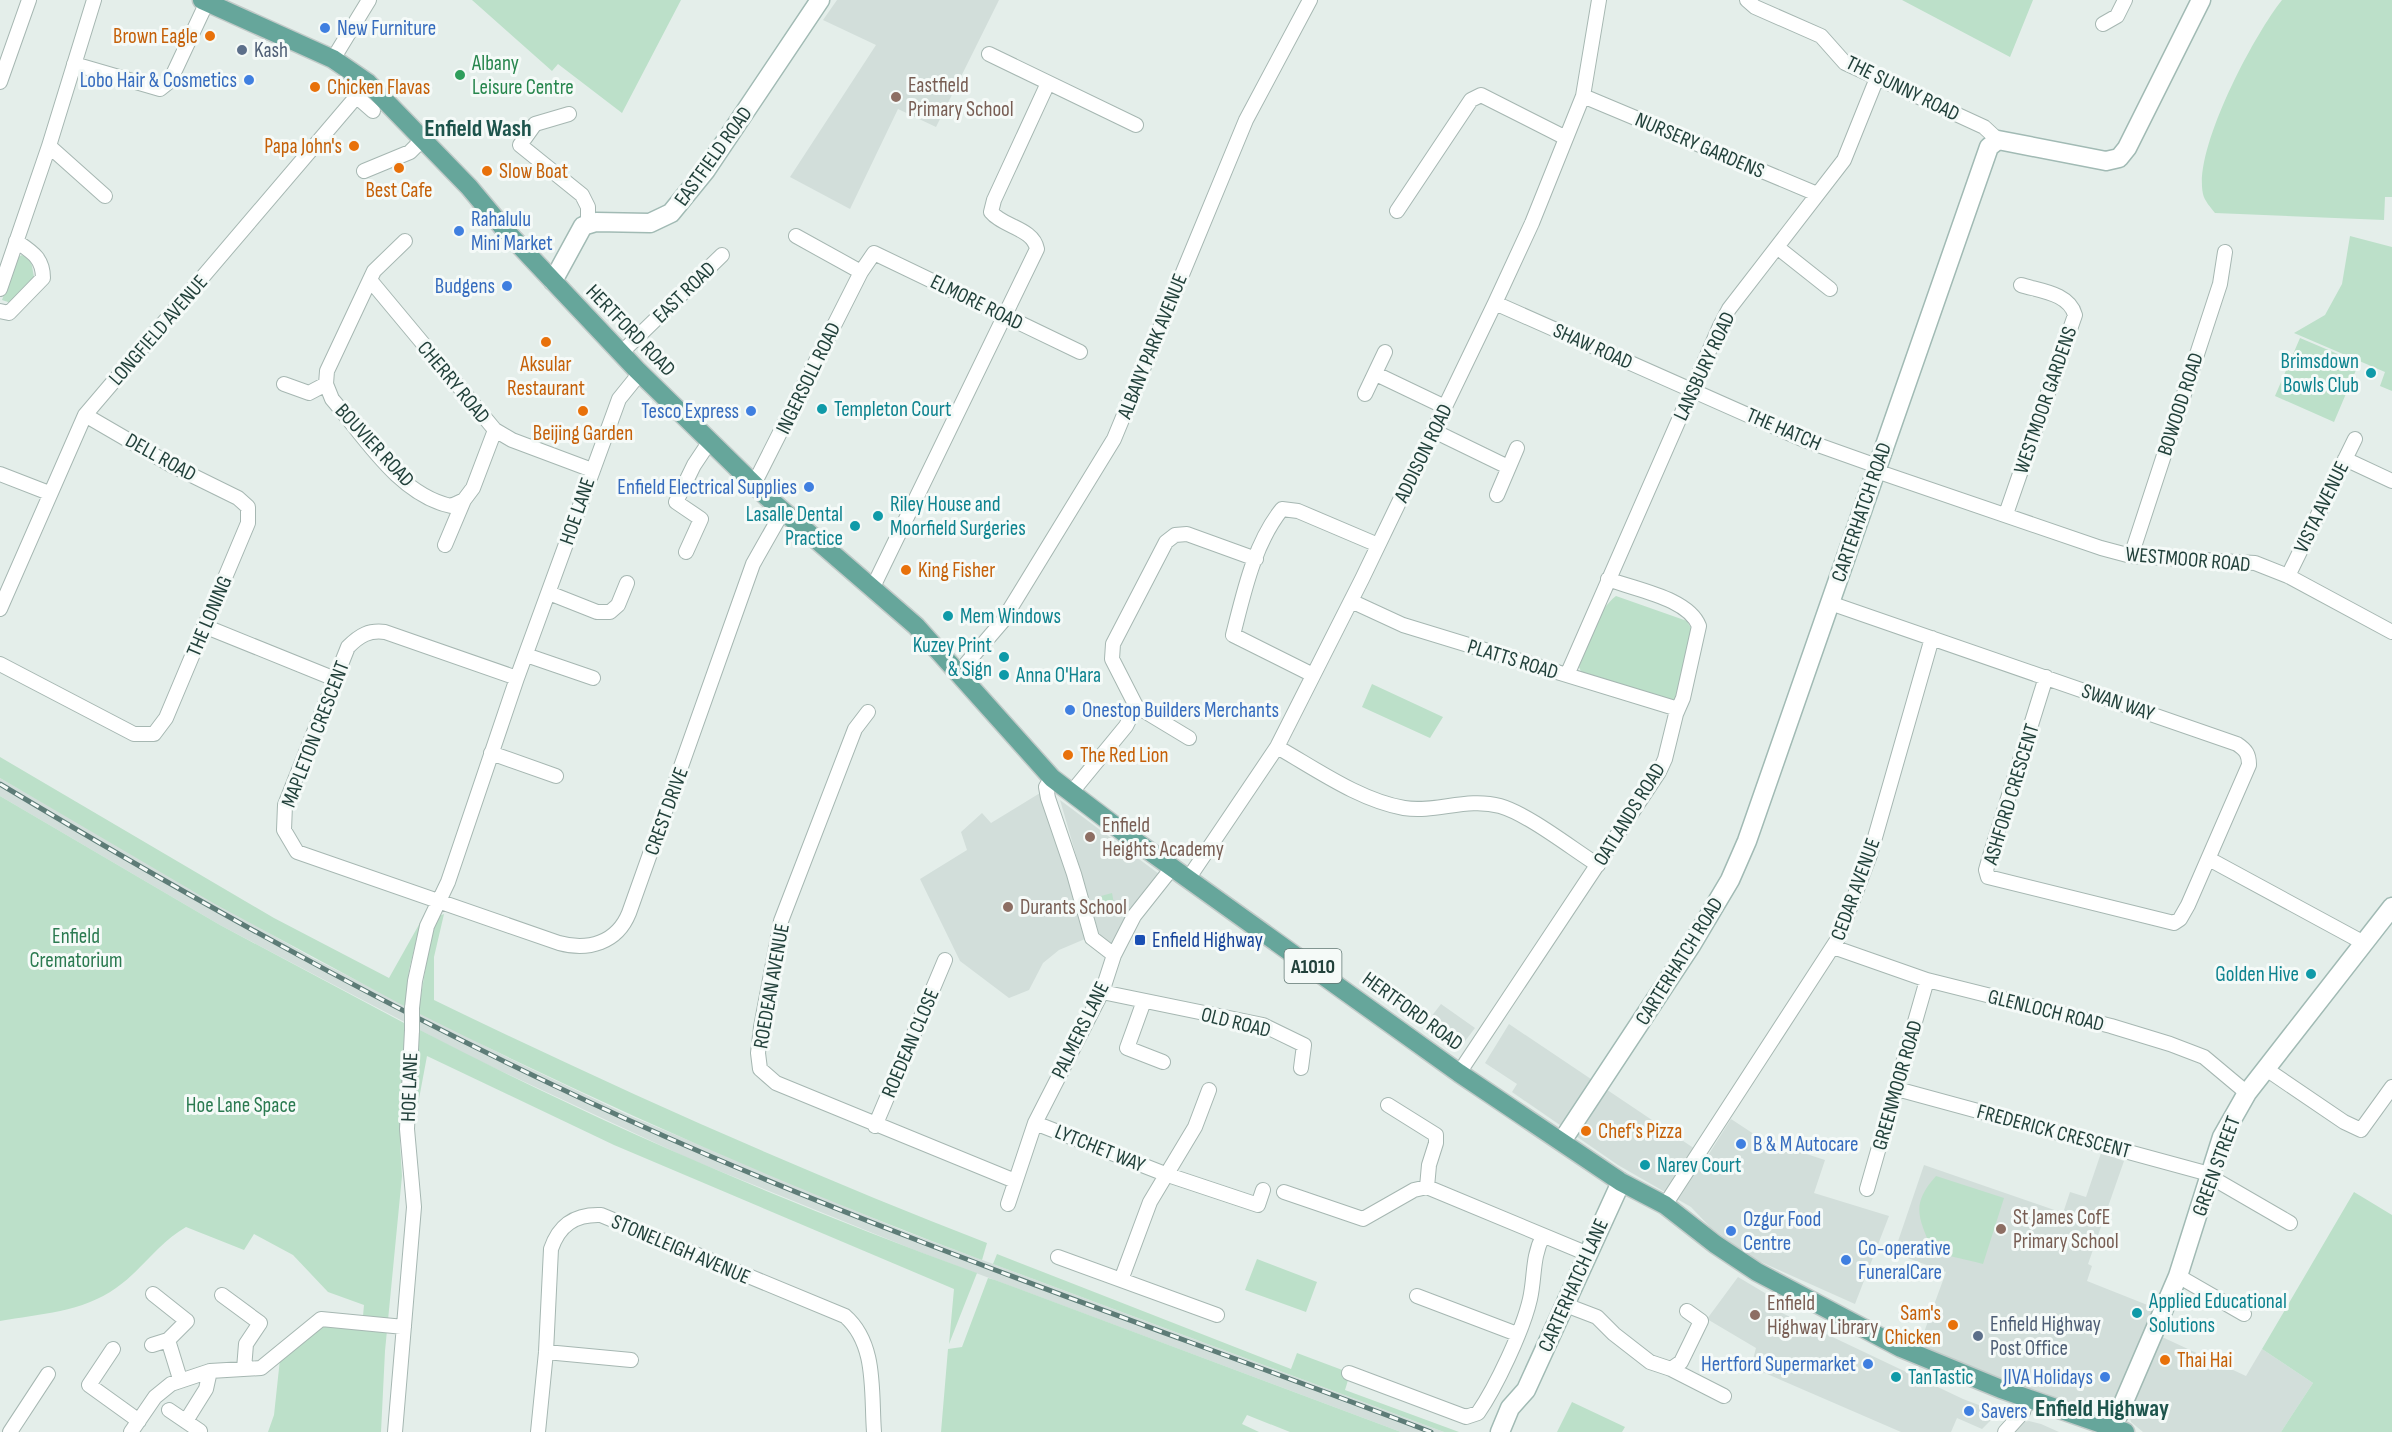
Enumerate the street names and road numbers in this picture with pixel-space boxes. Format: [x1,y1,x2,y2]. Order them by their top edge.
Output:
street label: THE SUNNY ROAD [1842,50,1964,127]
street label: EASTFIELD ROAD [669,102,758,211]
street label: NURSERY GARDENS [1631,107,1768,184]
street label: EAST ROAD [648,257,721,328]
street label: ELMORE ROAD [926,269,1027,336]
street label: LONGFIELD AVENUE [104,270,213,391]
street label: ALBANY PARK AVENUE [1112,270,1193,423]
street label: HERTFORD ROAD [581,279,681,382]
street label: LANSBURY ROAD [1668,308,1741,425]
street label: INGERSOLL ROAD [771,318,846,438]
street label: SHAW ROAD [1549,318,1636,375]
street label: WESTMOOR GARDENS [2009,323,2082,477]
street label: CHERRY ROAD [412,336,495,429]
street label: BOWOOD ROAD [2152,350,2209,459]
street label: BOUVIER ROAD [330,399,419,492]
street label: ADDISON ROAD [1388,400,1458,507]
street label: THE HATCH [1743,403,1825,456]
street label: DELL ROAD [121,428,200,487]
street label: CARTERHATCH ROAD [1826,439,1897,585]
street label: VISTA AVENUE [2289,457,2354,557]
street label: HOE LANE [554,474,601,548]
street label: WESTMOOR ROAD [2125,542,2251,577]
street label: THE LONING [181,572,238,660]
street label: PLATTS ROAD [1465,634,1561,685]
street label: MAPLETON CRESCENT [276,657,355,811]
street label: SWAN WAY [2078,678,2158,727]
street label: ASHFORD CRESCENT [1978,720,2045,869]
street label: OATLANDS ROAD [1588,758,1671,870]
street label: CREST DRIVE [639,764,694,858]
street label: CEDAR AVENUE [1825,835,1886,944]
street label: CARTERHATCH ROAD [1630,893,1729,1030]
street label: ROEDEAN AVENUE [748,922,795,1051]
road number: A1010 [1284,949,1342,983]
street label: HERTFORD ROAD [1358,967,1468,1056]
street label: PALMERS LANE [1046,978,1115,1083]
street label: GLENLOCH ROAD [1985,984,2107,1037]
street label: ROEDEAN CLOSE [876,985,945,1101]
street label: OLD ROAD [1198,1002,1273,1043]
street label: GREENMOOR ROAD [1867,1017,1928,1153]
street label: HOE LANE [396,1052,423,1122]
street label: FREDERICK CRESCENT [1974,1099,2134,1164]
street label: GREEN STREET [2187,1112,2246,1220]
street label: LYTCHET WAY [1051,1119,1149,1178]
street label: STONELEIGH AVENUE [608,1209,754,1290]
street label: CARTERHATCH LANE [1533,1215,1614,1356]

